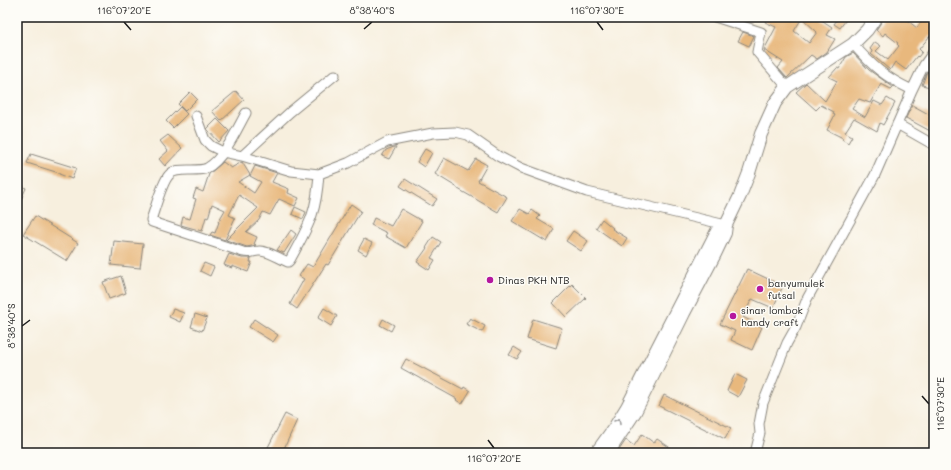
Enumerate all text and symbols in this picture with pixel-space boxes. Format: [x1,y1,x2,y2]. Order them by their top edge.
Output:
text: 116°07'20"E [97,3,151,17]
text: 8°38'40"S [349,3,395,17]
text: 116°07'30"E [570,3,624,17]
place label: Dinas PKH NTB [498,273,569,287]
marker: Dinas PKH NTB [485,275,495,285]
place label: banyumulek futsal [768,276,824,302]
marker: banyumulek futsal [755,284,765,294]
text: 8°38'40"S [4,303,18,349]
place label: sinar lombok handy craft [741,303,803,329]
marker: sinar lombok handy craft [728,311,738,321]
text: 116°07'30"E [933,377,947,431]
one-way arrow [614,418,621,425]
text: 116°07'20"E [467,451,521,465]

